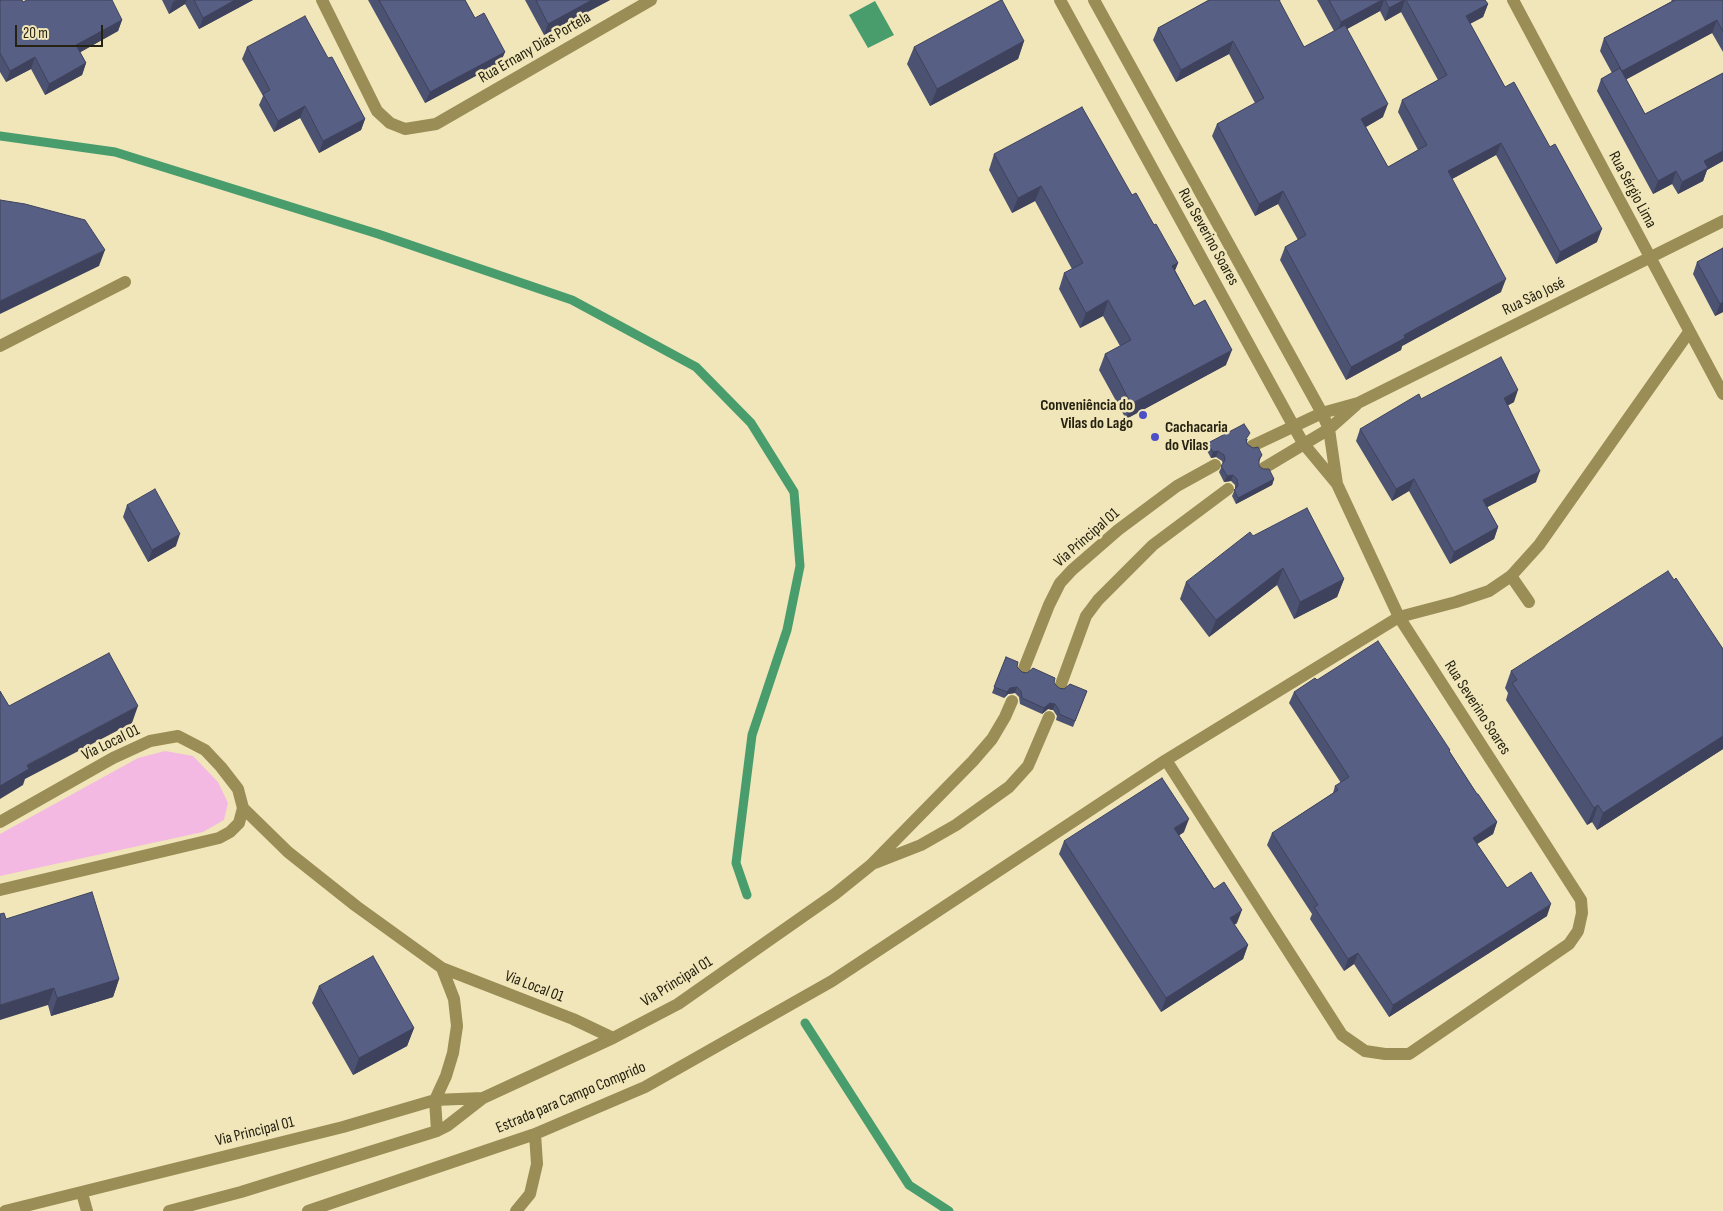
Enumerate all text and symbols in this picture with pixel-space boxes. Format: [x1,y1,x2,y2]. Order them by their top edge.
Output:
street label: Rua Ernany Dias Portela [476,8,594,88]
scale bar [18,15,105,47]
text: 20 m [23,24,48,43]
street label: Rua Sérgio Lima [1604,148,1660,232]
street label: Rua Severino Soares [1173,185,1243,289]
street label: Rua São José [1500,274,1568,320]
place label: Conveniência do Vilas do Lago [1040,396,1133,434]
marker: Conveniência do Vilas do Lago [1137,409,1149,421]
place label: Cachacaria do Vilas [1165,418,1228,456]
marker: Cachacaria do Vilas [1149,431,1161,443]
street label: Via Principal 01 [1050,504,1124,572]
street label: Rua Severino Soares [1439,657,1515,759]
street label: Via Local 01 [79,721,143,765]
street label: Via Principal 01 [638,953,716,1011]
street label: Via Local 01 [502,967,566,1007]
street label: Estrada para Campo Comprido [493,1058,649,1138]
street label: Via Principal 01 [214,1113,296,1151]

